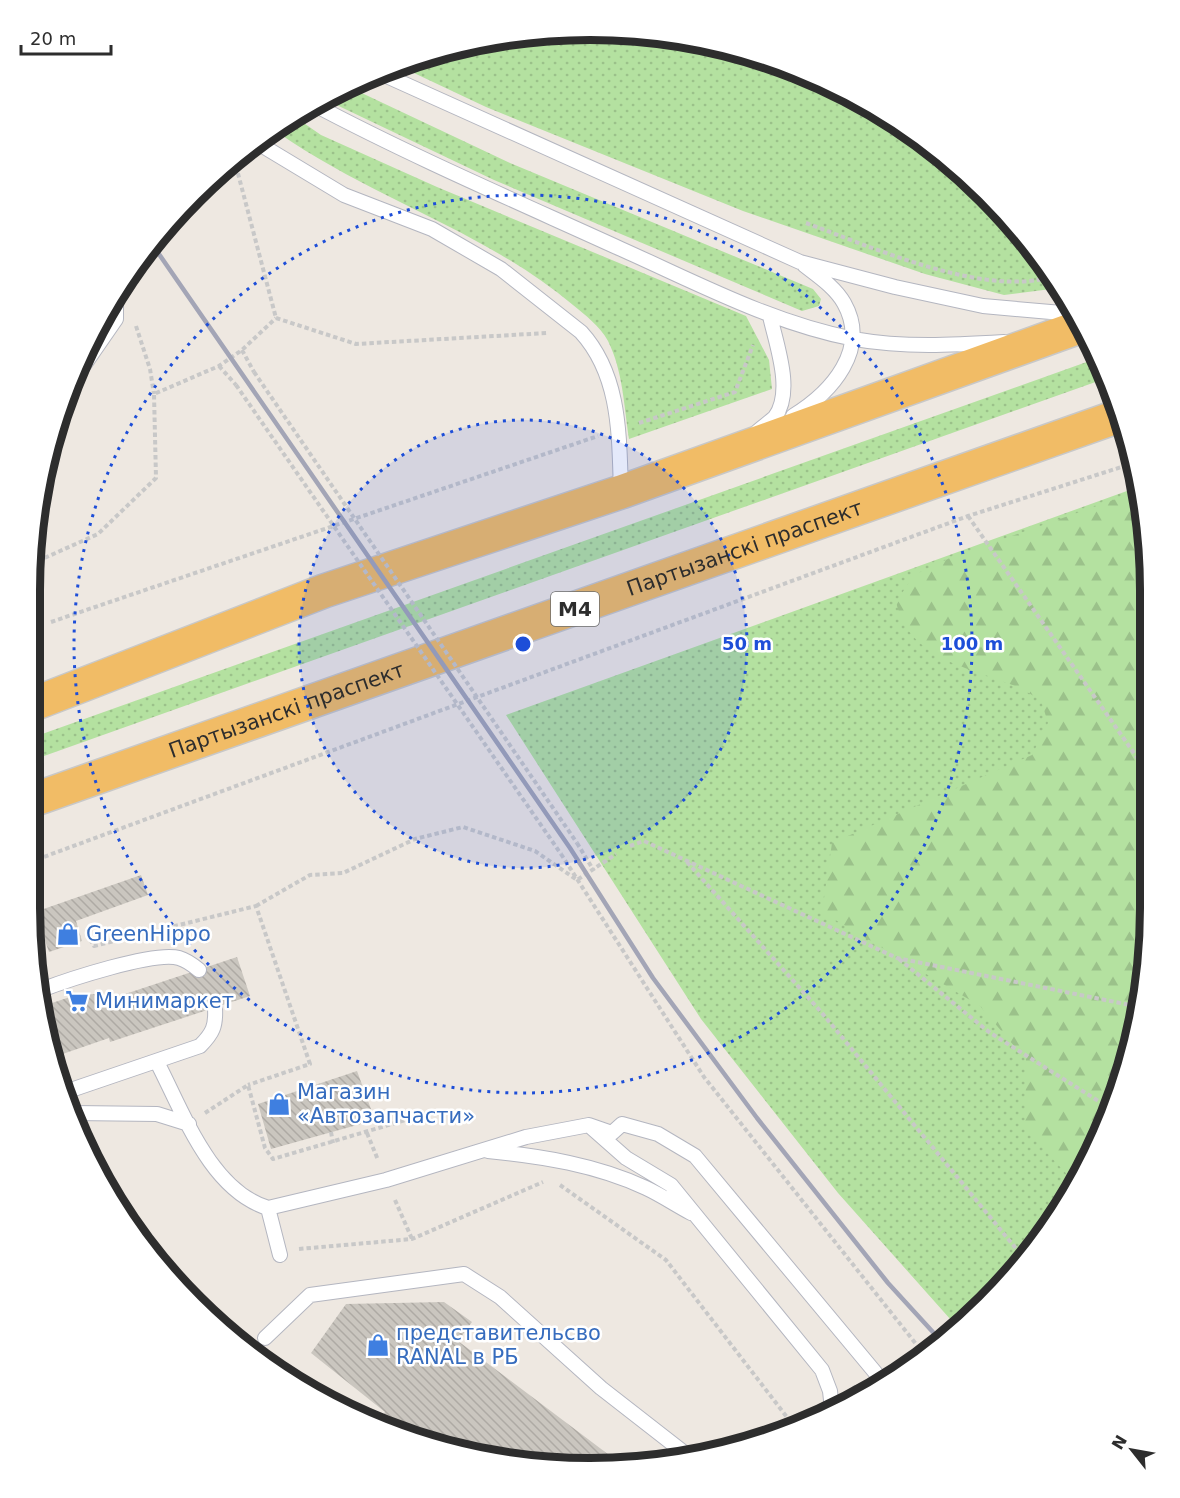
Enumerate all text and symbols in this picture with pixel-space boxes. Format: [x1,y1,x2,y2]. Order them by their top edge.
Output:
scale bar [21,18,111,56]
text: 20 m [30,28,76,49]
street label: Партызанскі праспект [624,496,866,601]
road number: М4 [551,592,599,626]
text: 50 m [722,633,772,654]
text: 100 m [941,633,1003,654]
centre of rings [513,634,533,654]
street label: Партызанскі праспект [165,658,408,763]
shop icon: GreenHippo [55,921,81,947]
place label: GreenHippo [86,922,211,946]
supermarket icon: Минимаркет [64,988,90,1014]
place label: Минимаркет [95,989,234,1013]
place label: Магазин «Автозапчасти» [297,1080,475,1128]
shop icon: Магазин «Автозапчасти» [266,1091,292,1117]
place label: представительсво RANAL в РБ [396,1321,601,1369]
shop icon: представительсво RANAL в РБ [365,1332,391,1358]
north arrow [1102,1420,1162,1480]
text: N [1108,1432,1131,1453]

